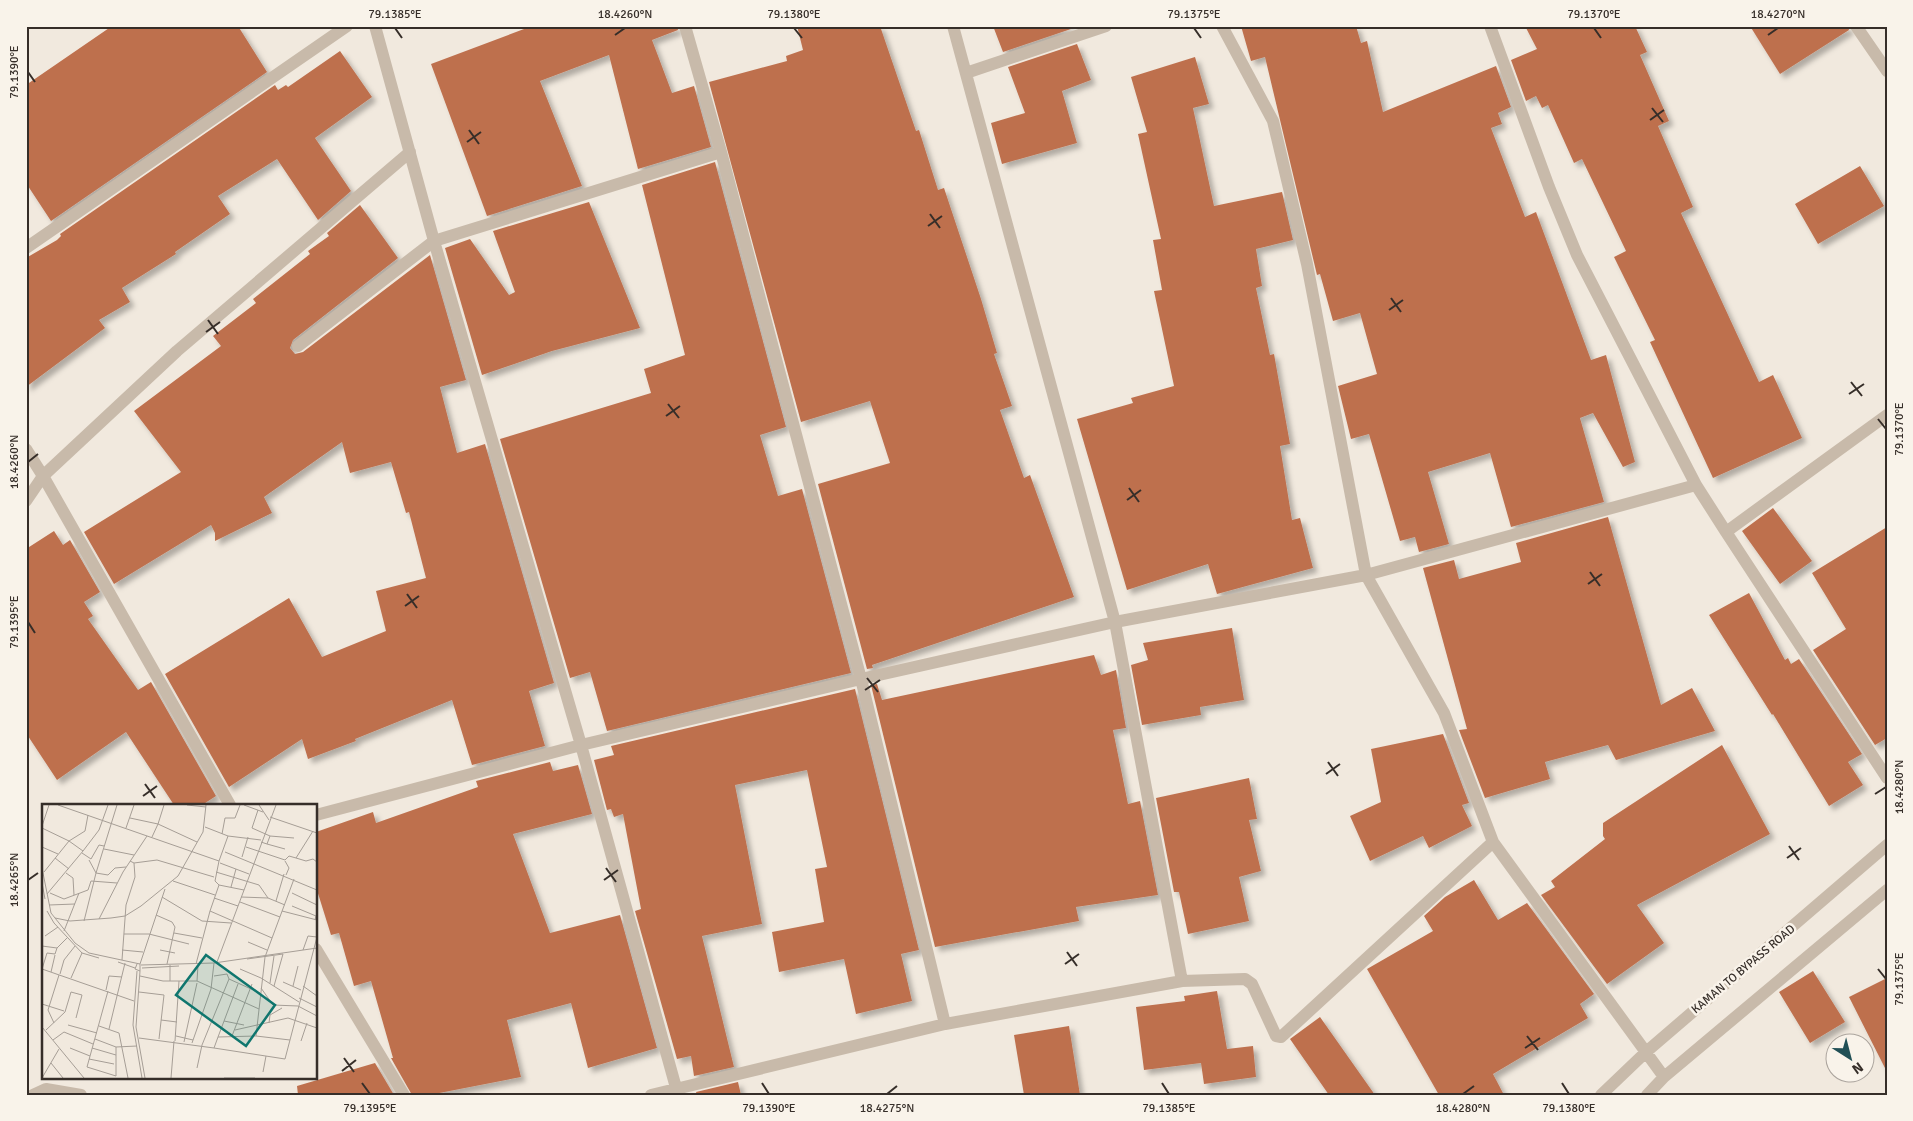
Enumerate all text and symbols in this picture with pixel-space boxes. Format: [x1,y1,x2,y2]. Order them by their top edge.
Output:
text: 79.1385°E [368,7,422,22]
text: 18.4260°N [598,7,652,22]
text: 79.1380°E [767,7,821,22]
text: 79.1375°E [1167,7,1221,22]
text: 79.1370°E [1567,7,1621,22]
text: 18.4270°N [1751,7,1805,22]
text: 79.1390°E [7,45,22,99]
text: 79.1370°E [1892,402,1907,456]
text: 18.4260°N [7,435,22,489]
text: 79.1395°E [7,595,22,649]
text: 18.4280°N [1892,760,1907,814]
inset map [42,804,318,1078]
text: 18.4265°N [7,853,22,907]
street label: KAMAN TO BYPASS ROAD [1688,921,1798,1017]
text: 79.1375°E [1892,952,1907,1006]
north arrow [1826,1034,1876,1084]
text: N [1848,1058,1866,1078]
text: 79.1395°E [343,1101,397,1116]
text: 79.1390°E [742,1101,796,1116]
text: 18.4275°N [860,1101,914,1116]
text: 79.1385°E [1142,1101,1196,1116]
text: 18.4280°N [1436,1101,1490,1116]
text: 79.1380°E [1542,1101,1596,1116]

